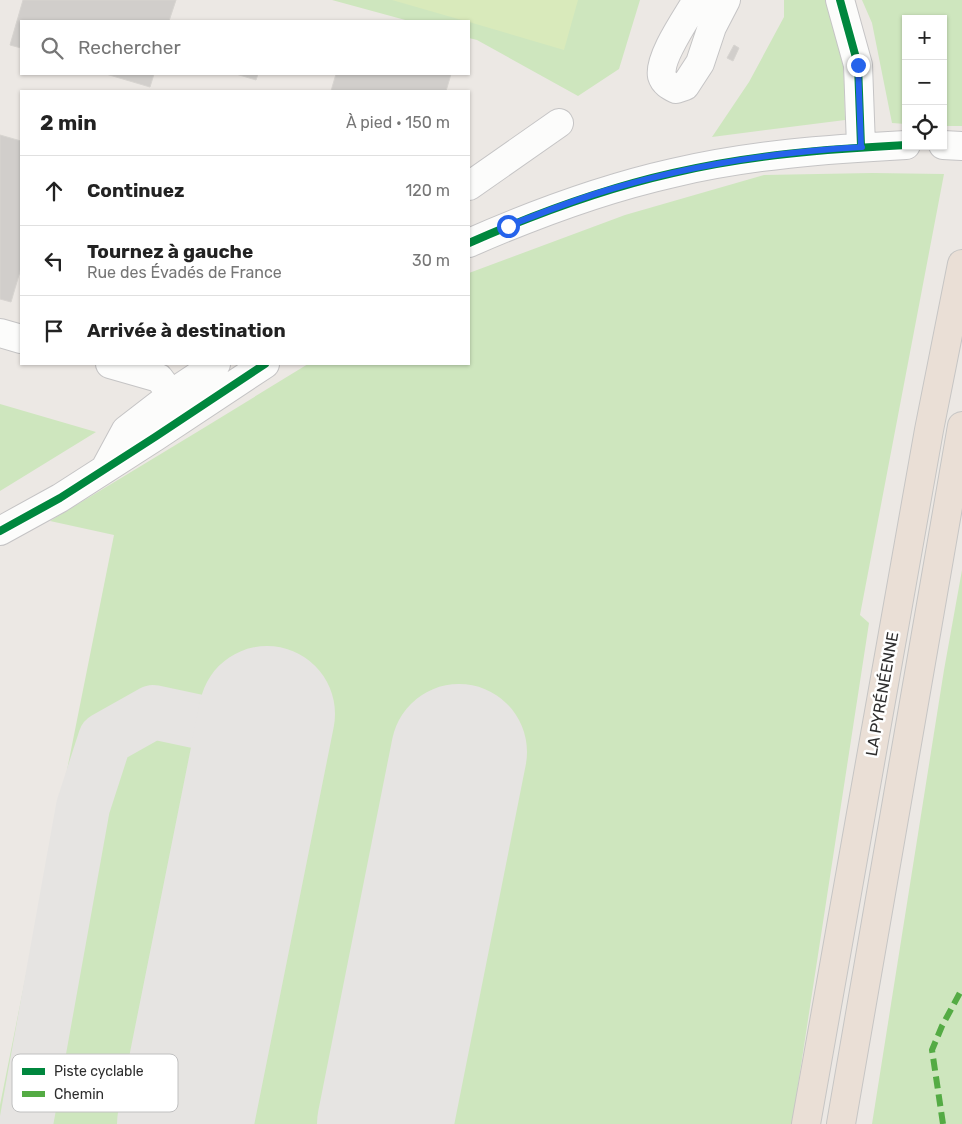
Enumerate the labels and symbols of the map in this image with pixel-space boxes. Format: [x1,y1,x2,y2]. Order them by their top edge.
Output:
route end [847,54,870,77]
route start [497,215,520,238]
street label: LA PYRÉNÉENNE [862,630,902,758]
legend [12,1054,178,1112]
text: Piste cyclable [54,1063,144,1080]
text: Chemin [54,1086,104,1103]

